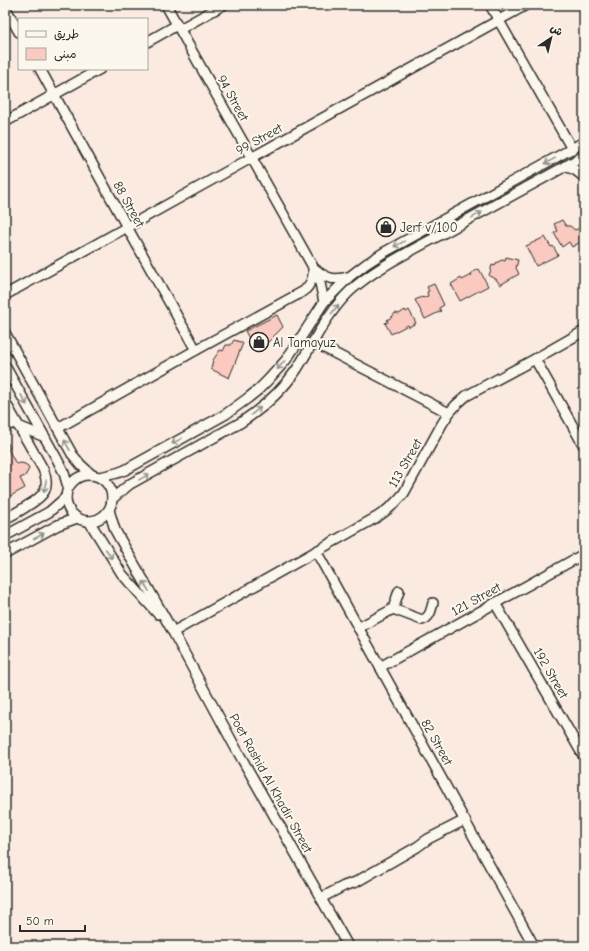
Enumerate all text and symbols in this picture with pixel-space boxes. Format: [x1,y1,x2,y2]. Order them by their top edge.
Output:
legend [18,18,148,70]
north arrow [531,18,571,58]
text: ش [548,21,565,39]
text: طريق [54,27,79,41]
text: مبنى [54,47,77,62]
street label: 94 Street [214,72,252,125]
street label: 99 Street [233,120,286,158]
one-way arrow [544,158,556,166]
street label: 88 Street [110,178,148,231]
one-way arrow [471,211,483,218]
shop icon: Jerf v/100 [375,216,397,238]
place label: Jerf v/100 [400,220,458,235]
one-way arrow [393,241,405,248]
one-way arrow [330,303,339,314]
shop icon: Al Tamayuz [248,331,270,353]
place label: Al Tamayuz [273,335,336,350]
one-way arrow [277,360,286,371]
one-way arrow [21,394,28,406]
one-way arrow [251,407,262,416]
street label: 113 Street [385,435,426,490]
one-way arrow [171,438,183,445]
one-way arrow [63,439,71,451]
one-way arrow [138,472,150,480]
one-way arrow [41,479,49,492]
one-way arrow [33,531,45,539]
one-way arrow [105,548,113,559]
street label: 121 Street [449,579,504,619]
one-way arrow [142,580,150,592]
street label: 192 Street [531,645,572,702]
street label: Poet Rashid Al Khadir Street [226,711,316,856]
street label: 82 Street [418,716,456,769]
scale bar [20,907,85,933]
text: 50 m [26,914,54,928]

